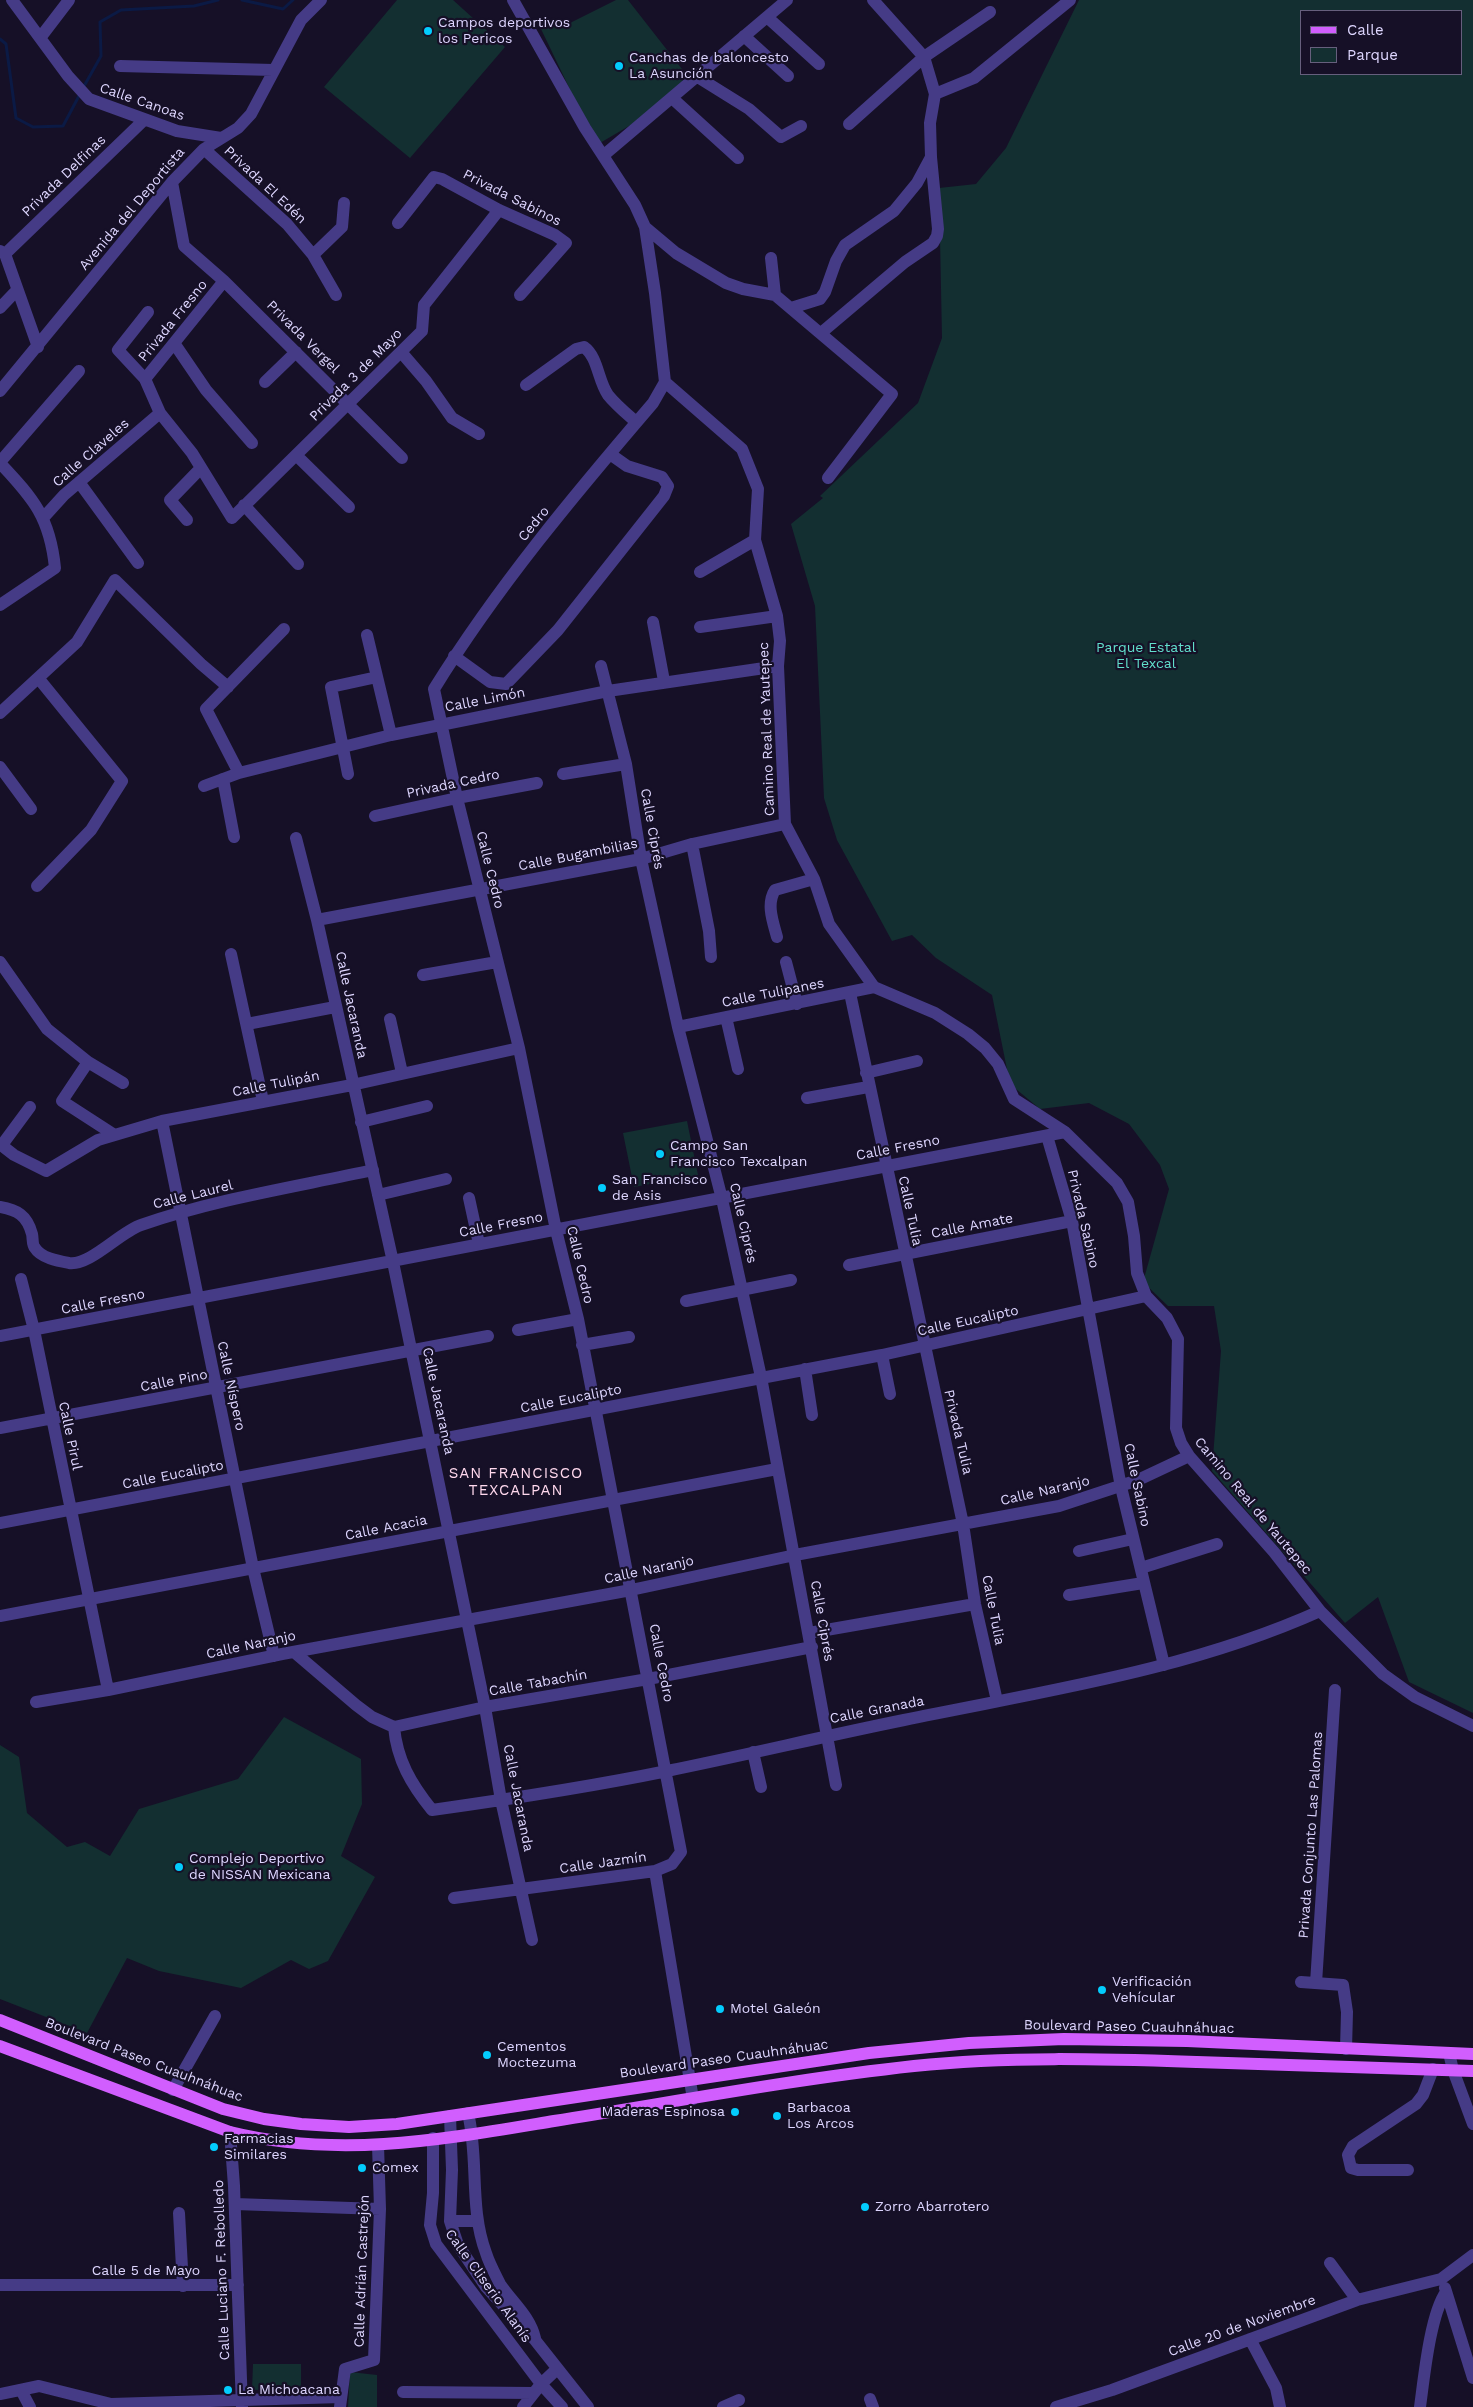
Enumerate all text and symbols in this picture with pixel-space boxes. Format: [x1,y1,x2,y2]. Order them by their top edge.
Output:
legend [1300,10,1463,75]
place label: Campos deportivos los Pericos [438,15,570,48]
text: Calle [1347,21,1384,39]
marker: Campos deportivos los Pericos [422,25,434,37]
text: Parque [1347,46,1398,64]
place label: Canchas de baloncesto La Asunción [629,50,789,82]
marker: Canchas de baloncesto La Asunción [613,60,625,72]
street label: Calle Canoas [97,80,187,124]
street label: Privada Delfinas [19,132,109,220]
street label: Privada El Edén [220,142,310,228]
street label: Avenida del Deportista [76,144,188,274]
street label: Privada Sabinos [460,166,564,230]
street label: Privada Fresno [135,277,211,365]
street label: Privada Vergel [263,297,343,377]
street label: Privada 3 de Mayo [306,325,406,425]
street label: Calle Claveles [49,415,133,491]
street label: Cedro [515,503,553,545]
park label: Parque Estatal El Texcal [1096,640,1196,672]
street label: Camino Real de Yautepec [756,642,778,816]
street label: Calle Limón [443,684,527,716]
street label: Privada Cedro [405,766,501,802]
street label: Calle Ciprés [637,787,667,871]
street label: Calle Cedro [472,829,508,911]
street label: Calle Bugambilias [517,835,639,875]
street label: Calle Jacaranda [331,950,371,1060]
street label: Calle Tulipanes [720,975,826,1011]
street label: Calle Tulipán [231,1067,321,1101]
street label: Calle Fresno [855,1132,941,1164]
place label: Campo San Francisco Texcalpan [670,1138,807,1170]
marker: Campo San Francisco Texcalpan [654,1148,666,1160]
street label: Privada Sabino [1063,1168,1103,1270]
place label: San Francisco de Asis [612,1172,707,1204]
street label: Calle Tulia [894,1174,926,1248]
street label: Calle Laurel [151,1177,235,1213]
street label: Calle Ciprés [726,1181,760,1265]
marker: San Francisco de Asis [596,1182,608,1194]
street label: Calle Fresno [458,1209,544,1241]
street label: Calle Amate [930,1210,1014,1242]
street label: Calle Cedro [563,1224,597,1306]
street label: Calle Fresno [60,1286,146,1318]
street label: Calle Eucalipto [916,1302,1020,1340]
street label: Calle Níspero [213,1340,249,1432]
street label: Calle Jacaranda [418,1346,458,1456]
street label: Calle Pino [139,1366,209,1396]
street label: Calle Eucalipto [519,1381,623,1417]
street label: Privada Tulia [940,1388,976,1476]
street label: Calle Pirul [55,1400,85,1472]
street label: Camino Real de Yautepec [1191,1434,1315,1578]
street label: Calle Sabino [1120,1442,1154,1528]
street label: Calle Eucalipto [121,1457,225,1493]
district label: SAN FRANCISCO TEXCALPAN [447,1465,585,1500]
street label: Calle Naranjo [999,1473,1091,1509]
street label: Calle Acacia [344,1512,428,1544]
street label: Calle Naranjo [603,1552,695,1588]
street label: Calle Tulia [978,1574,1008,1646]
street label: Calle Ciprés [807,1579,837,1663]
street label: Calle Cedro [645,1622,677,1704]
street label: Calle Naranjo [205,1627,297,1663]
street label: Calle Tabachín [488,1666,588,1700]
street label: Calle Granada [828,1693,926,1727]
street label: Privada Conjunto Las Palomas [1295,1731,1327,1939]
street label: Calle Jacaranda [499,1743,537,1853]
street label: Calle Jazmín [558,1849,648,1877]
place label: Complejo Deportivo de NISSAN Mexicana [189,1851,330,1884]
marker: Complejo Deportivo de NISSAN Mexicana [173,1861,185,1873]
place label: Verificación Vehícular [1112,1974,1192,2006]
marker: Verificación Vehícular [1096,1984,1108,1996]
place label: Motel Galeón [730,2001,821,2017]
marker: Motel Galeón [714,2003,726,2015]
street label: Boulevard Paseo Cuauhnáhuac [43,2014,245,2106]
street label: Boulevard Paseo Cuauhnáhuac [1024,2017,1234,2037]
street label: Boulevard Paseo Cuauhnáhuac [619,2036,829,2082]
place label: Cementos Moctezuma [497,2039,576,2072]
marker: Cementos Moctezuma [481,2049,493,2061]
place label: Barbacoa Los Arcos [787,2100,854,2132]
place label: Maderas Espinosa [602,2104,725,2120]
marker: Maderas Espinosa [729,2106,741,2118]
marker: Barbacoa Los Arcos [771,2110,783,2122]
place label: Farmacias Similares [224,2131,294,2164]
marker: Farmacias Similares [208,2141,220,2153]
place label: Comex [372,2160,419,2176]
marker: Comex [356,2162,368,2174]
street label: Calle Luciano F. Rebolledo [210,2179,234,2361]
street label: Calle Adrián Castrejón [351,2194,373,2348]
place label: Zorro Abarrotero [875,2199,990,2215]
marker: Zorro Abarrotero [859,2201,871,2213]
street label: Calle Cliserio Alanís [441,2226,535,2346]
street label: Calle 5 de Mayo [92,2263,200,2279]
street label: Calle 20 de Noviembre [1166,2292,1318,2360]
place label: La Michoacana [238,2382,340,2398]
marker: La Michoacana [222,2384,234,2396]

